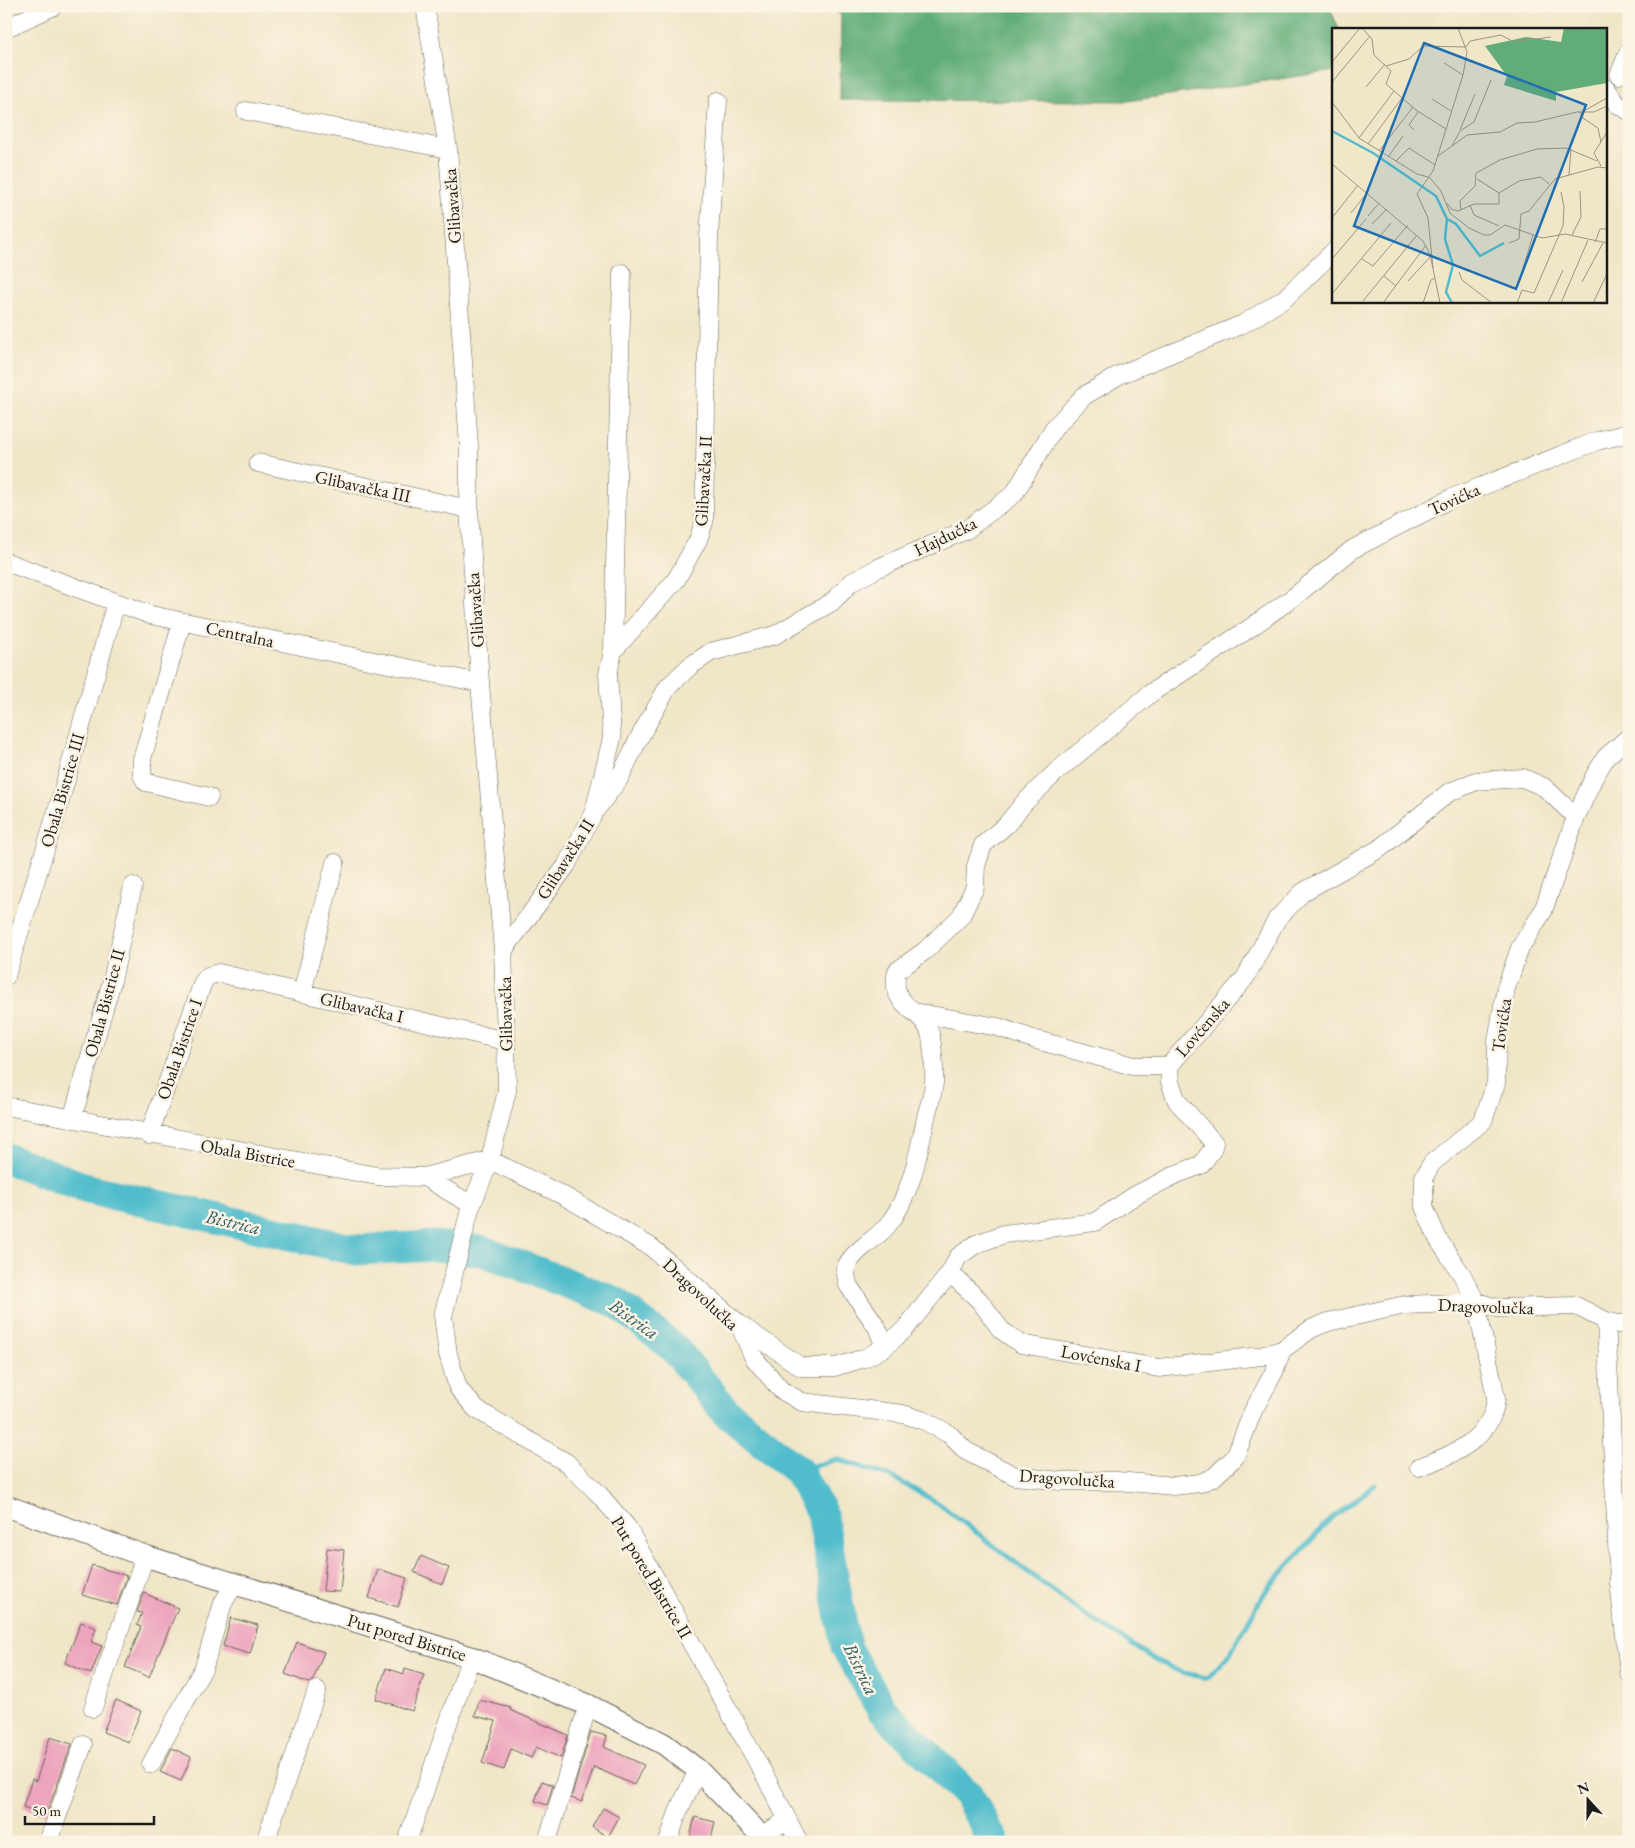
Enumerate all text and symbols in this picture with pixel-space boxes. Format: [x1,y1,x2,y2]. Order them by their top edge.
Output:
inset map [1332,28,1608,302]
street label: Glibavačka [438,167,466,244]
street label: Glibavačka II [689,435,717,527]
street label: Glibavačka III [313,465,413,507]
street label: Tovićka [1425,477,1484,521]
street label: Hajdučka [910,511,981,561]
street label: Glibavačka [461,571,489,648]
street label: Centralna [204,616,277,653]
street label: Obala Bistrice III [35,730,89,850]
street label: Glibavačka II [531,814,599,904]
street label: Obala Bistrice II [78,946,130,1060]
street label: Glibavačka [493,975,517,1052]
street label: Glibavačka I [318,986,406,1028]
street label: Lovćenska [1170,992,1235,1062]
street label: Obala Bistrice I [151,995,207,1103]
street label: Tovićka [1486,996,1516,1053]
street label: Obala Bistrice [199,1133,297,1173]
water label: Bistrica [202,1203,263,1240]
street label: Dragovolučka [658,1253,745,1336]
water label: Bistrica [604,1292,664,1345]
street label: Dragovolučka [1438,1293,1535,1319]
street label: Lovćenska I [1059,1339,1143,1377]
street label: Dragovolučka [1018,1463,1117,1493]
street label: Put pored Bistrice II [606,1511,698,1643]
street label: Put pored Bistrice [345,1608,469,1666]
water label: Bistrica [837,1638,884,1699]
north arrow [1562,1776,1612,1826]
text: N [1575,1777,1592,1798]
scale bar [25,1793,154,1825]
text: 50 m [32,1801,61,1820]

